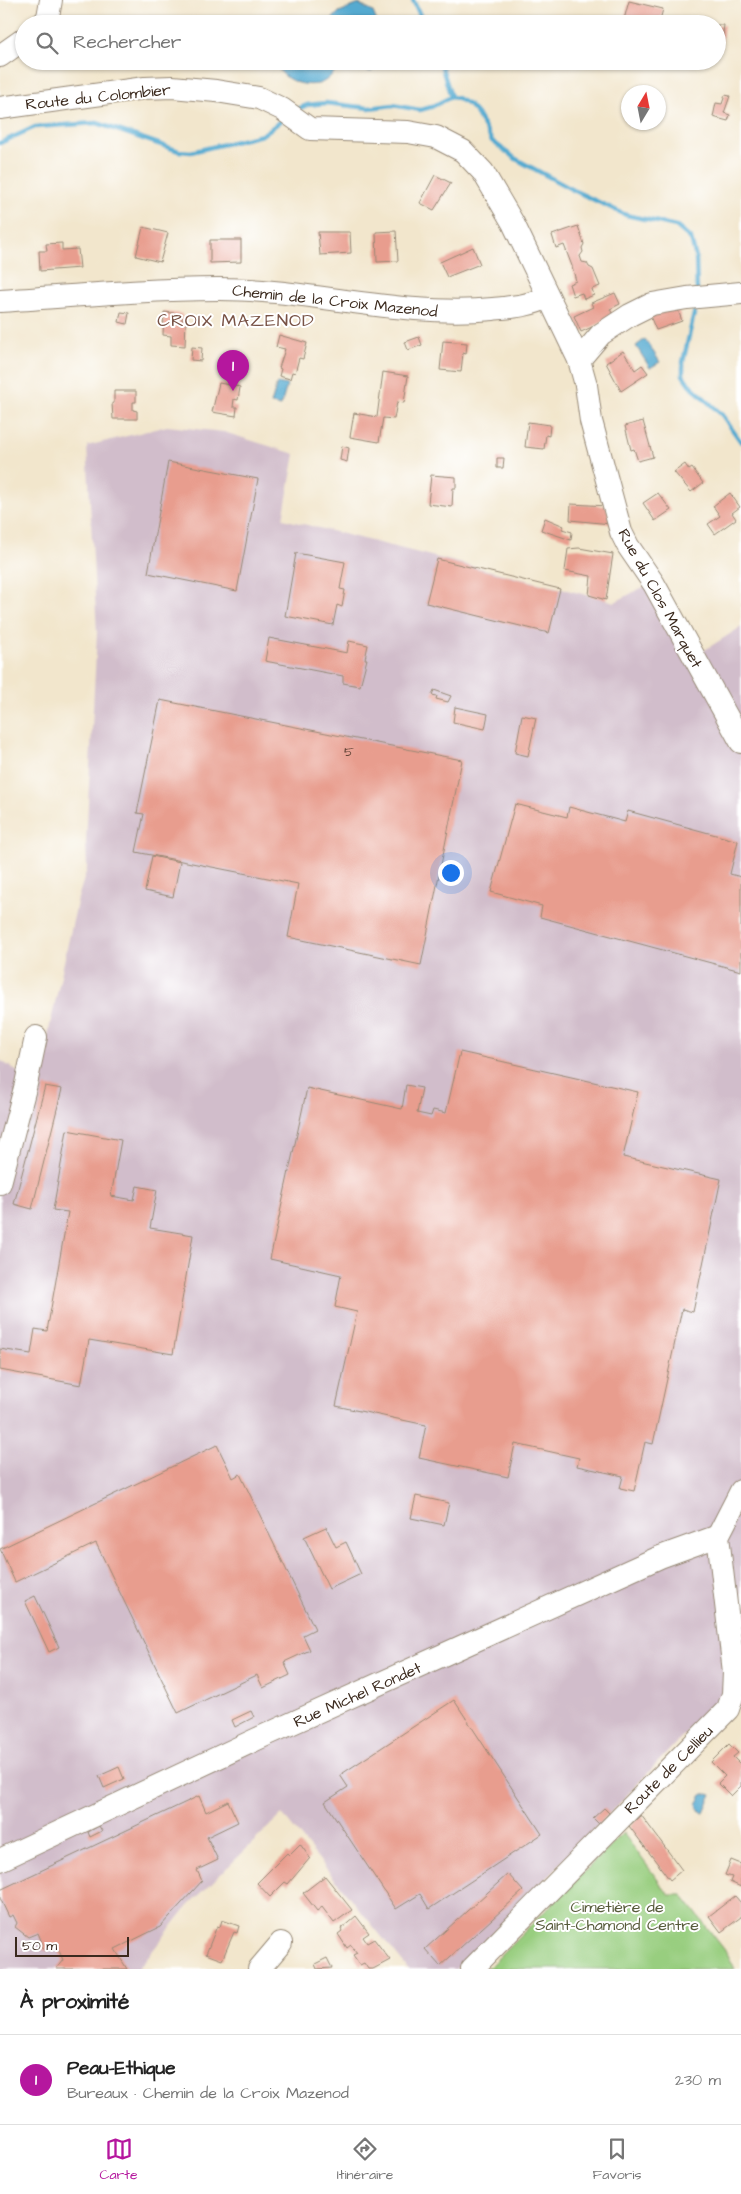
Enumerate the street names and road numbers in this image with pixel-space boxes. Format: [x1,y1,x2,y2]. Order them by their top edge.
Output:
street label: Route du Colombier [24,78,172,116]
street label: Chemin de la Croix Mazenod [231,279,439,323]
street label: Rue du Clos Marquet [613,525,708,673]
street label: Rue Michel Rondet [290,1657,425,1733]
street label: Route de Cellieu [619,1720,718,1819]

